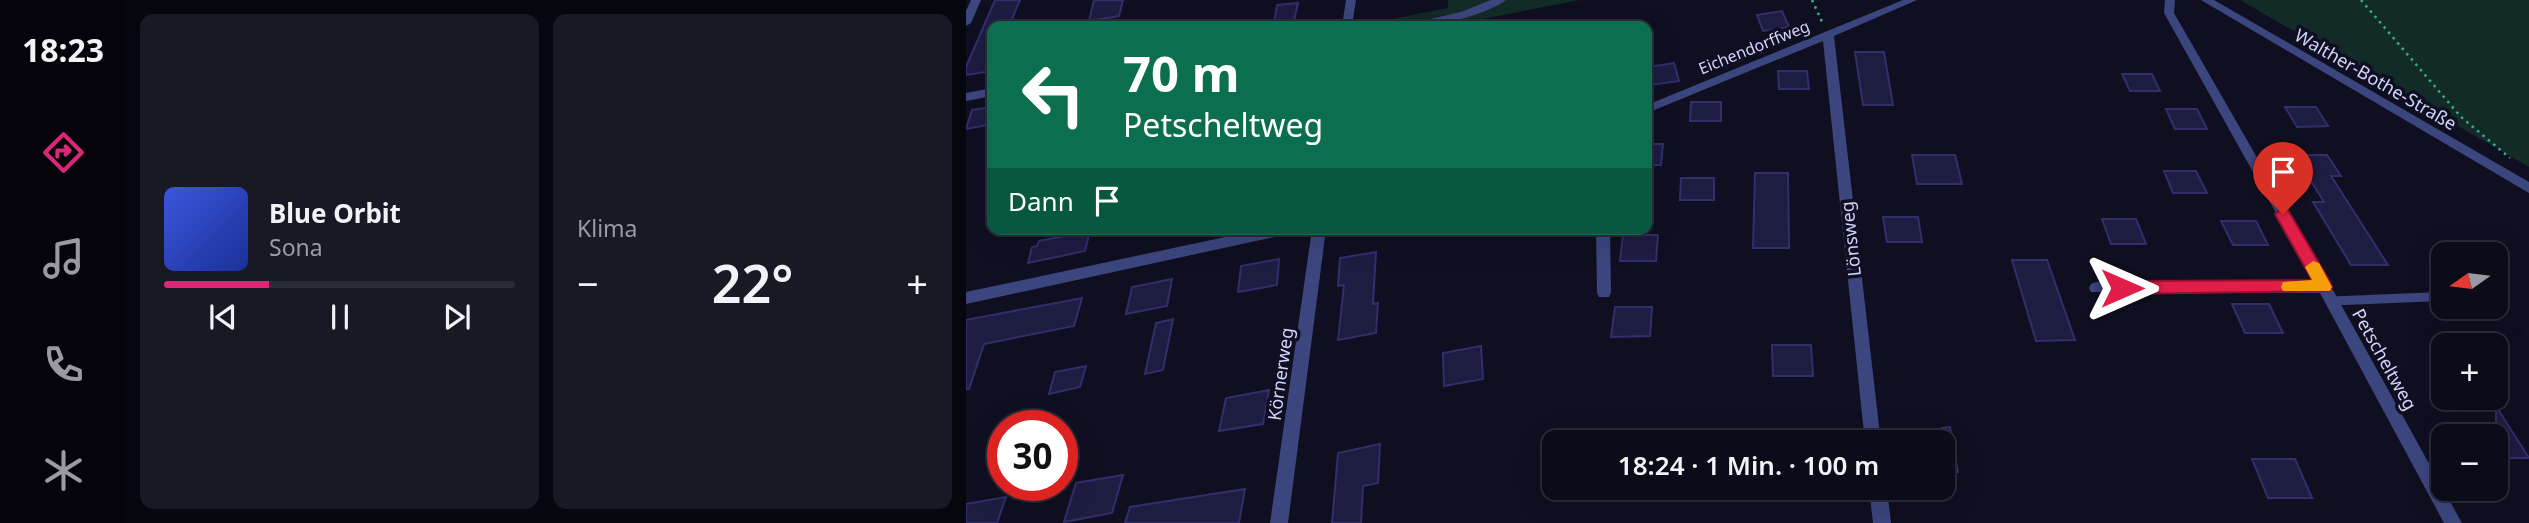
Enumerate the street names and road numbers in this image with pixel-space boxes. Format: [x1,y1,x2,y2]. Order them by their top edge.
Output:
street label: Eichendorffweg [1695,15,1813,79]
street label: Walther-Bothe-Straße [2291,23,2461,135]
street label: Lönsweg [1834,200,1866,278]
street label: Petscheltweg [2347,304,2423,414]
street label: Körnerweg [1262,326,1298,422]

